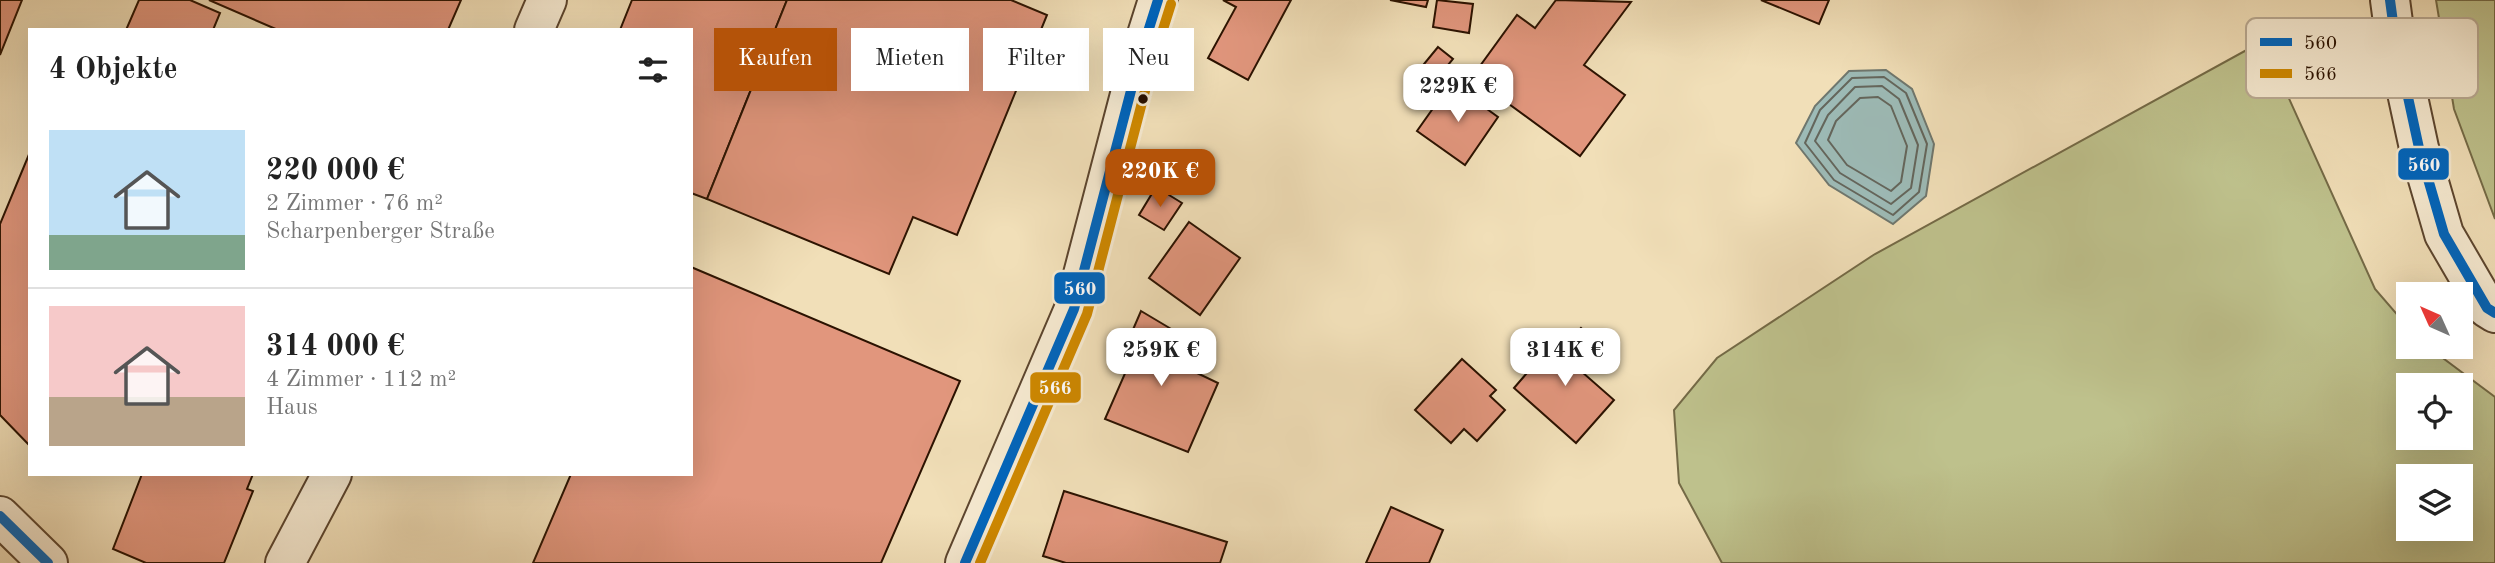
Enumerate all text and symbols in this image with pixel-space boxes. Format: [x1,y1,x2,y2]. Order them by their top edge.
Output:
legend [2246,18,2478,98]
chip: Kaufen [714,28,837,91]
chip: Mieten [851,28,969,91]
chip: Filter [983,28,1089,91]
chip: Neu [1103,28,1194,91]
text: 560 [2304,35,2337,54]
icon: filters [634,51,672,89]
text: 4 Objekte [49,55,178,85]
pin: 229K € [1401,64,1515,124]
text: 566 [2304,66,2337,85]
text: 229K € [1419,75,1497,98]
unlabelled marker [1136,92,1150,106]
line badge: 560 [2397,147,2450,181]
pin: 220K € [1103,150,1217,209]
text: 220 000 € [266,156,405,186]
text: 560 [2407,157,2441,176]
icon: home [105,158,189,242]
text: 220K € [1121,160,1199,183]
text: 2 Zimmer · 76 m² [266,192,443,215]
text: Scharpenberger Straße [266,220,495,243]
line badge: 560 [1053,271,1106,305]
text: 560 [1063,281,1097,300]
north arrow [2396,282,2473,359]
map controls [2396,282,2473,541]
pin: 259K € [1104,328,1218,388]
pin: 314K € [1508,328,1622,388]
text: 314 000 € [266,332,405,362]
icon: home [105,334,189,418]
text: 259K € [1122,339,1200,362]
text: 314K € [1526,339,1604,362]
text: 4 Zimmer · 112 m² [266,368,456,391]
line badge: 566 [1029,371,1082,404]
button: locate [2396,373,2473,450]
text: 566 [1038,380,1072,399]
text: Haus [266,396,318,419]
button: layers [2396,464,2473,541]

